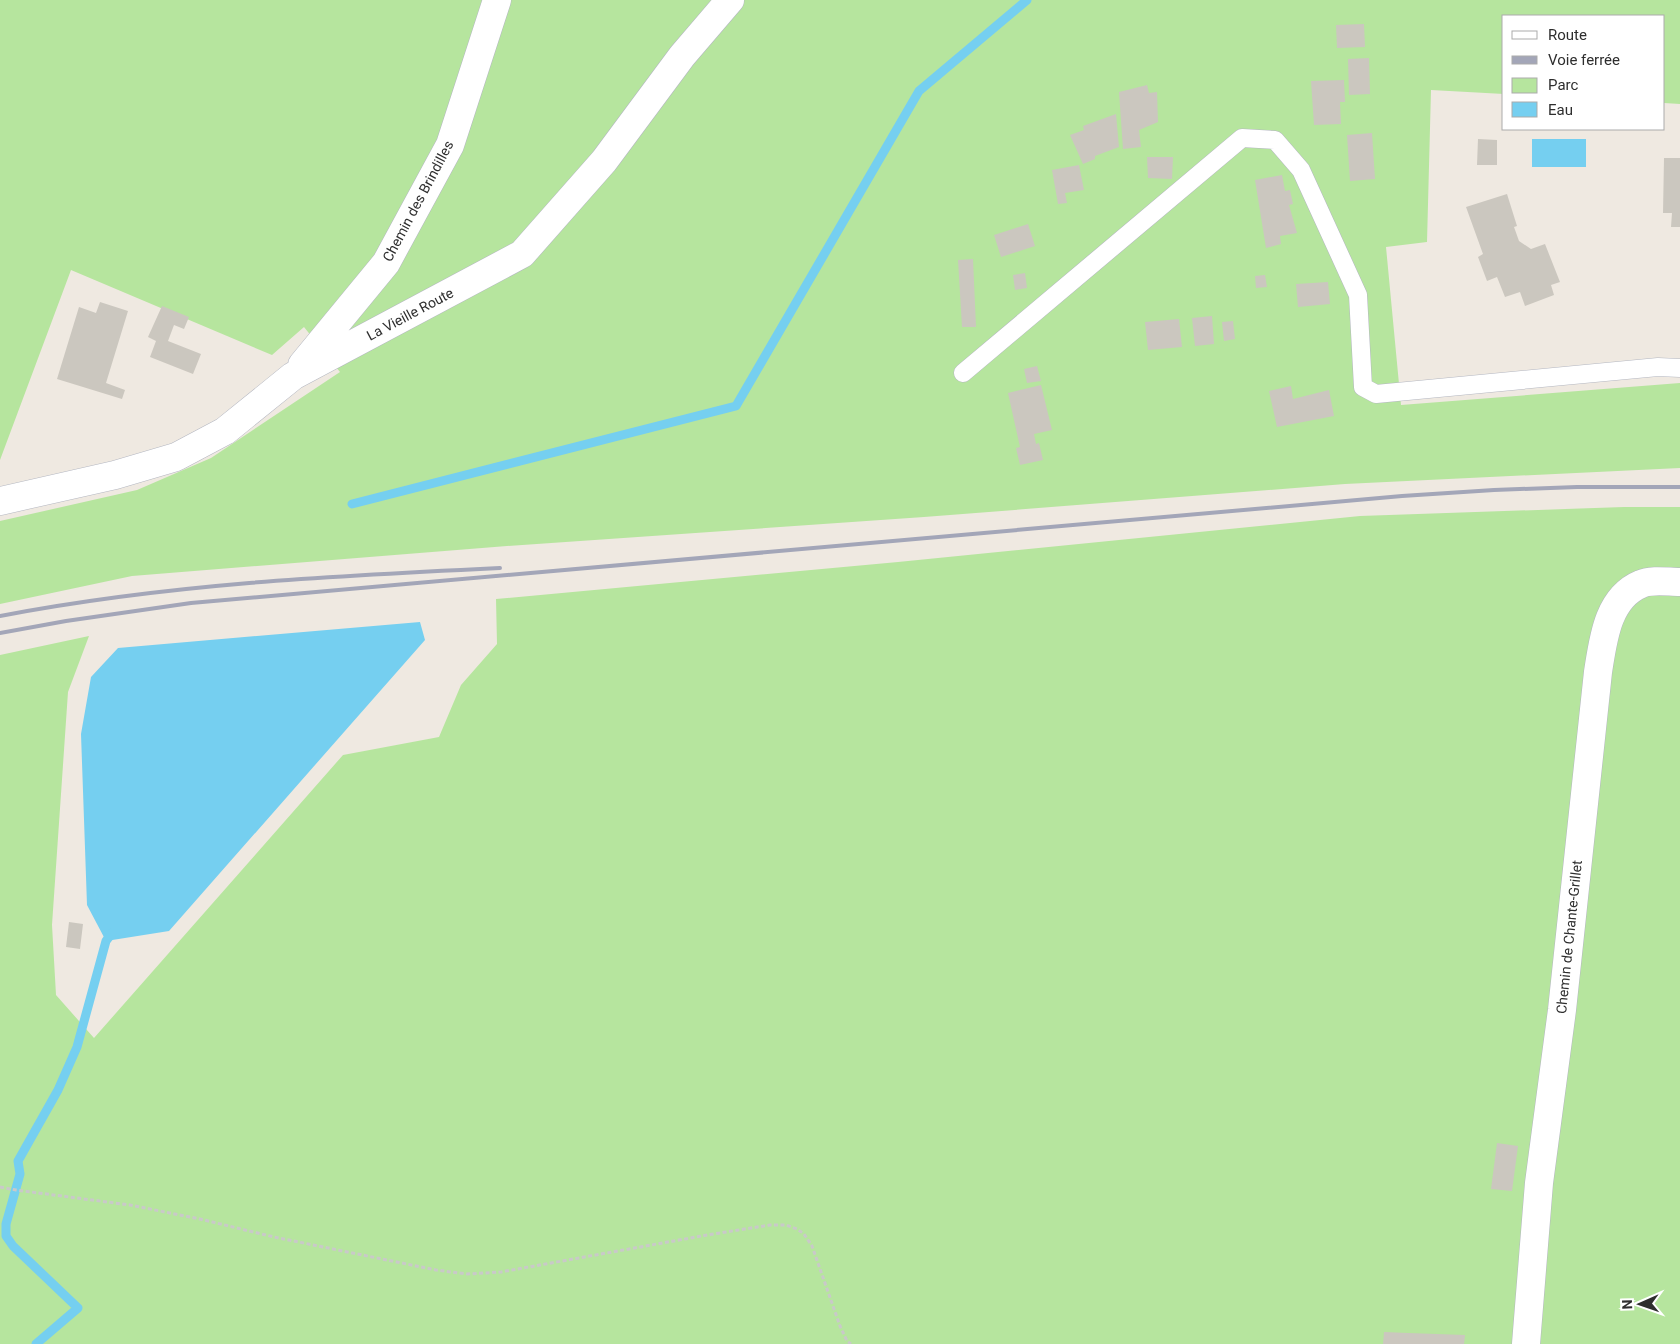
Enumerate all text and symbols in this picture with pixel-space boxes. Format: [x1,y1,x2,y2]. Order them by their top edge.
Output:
legend [1502,15,1665,130]
text: Route [1548,26,1587,44]
text: Voie ferrée [1548,51,1620,69]
text: Parc [1548,76,1578,94]
text: Eau [1548,101,1573,119]
street label: Chemin des Brindilles [379,138,457,264]
street label: La Vieille Route [364,284,456,344]
street label: Chemin de Chante-Grillet [1553,859,1585,1015]
north arrow [1615,1279,1665,1329]
text: N [1619,1299,1635,1310]

